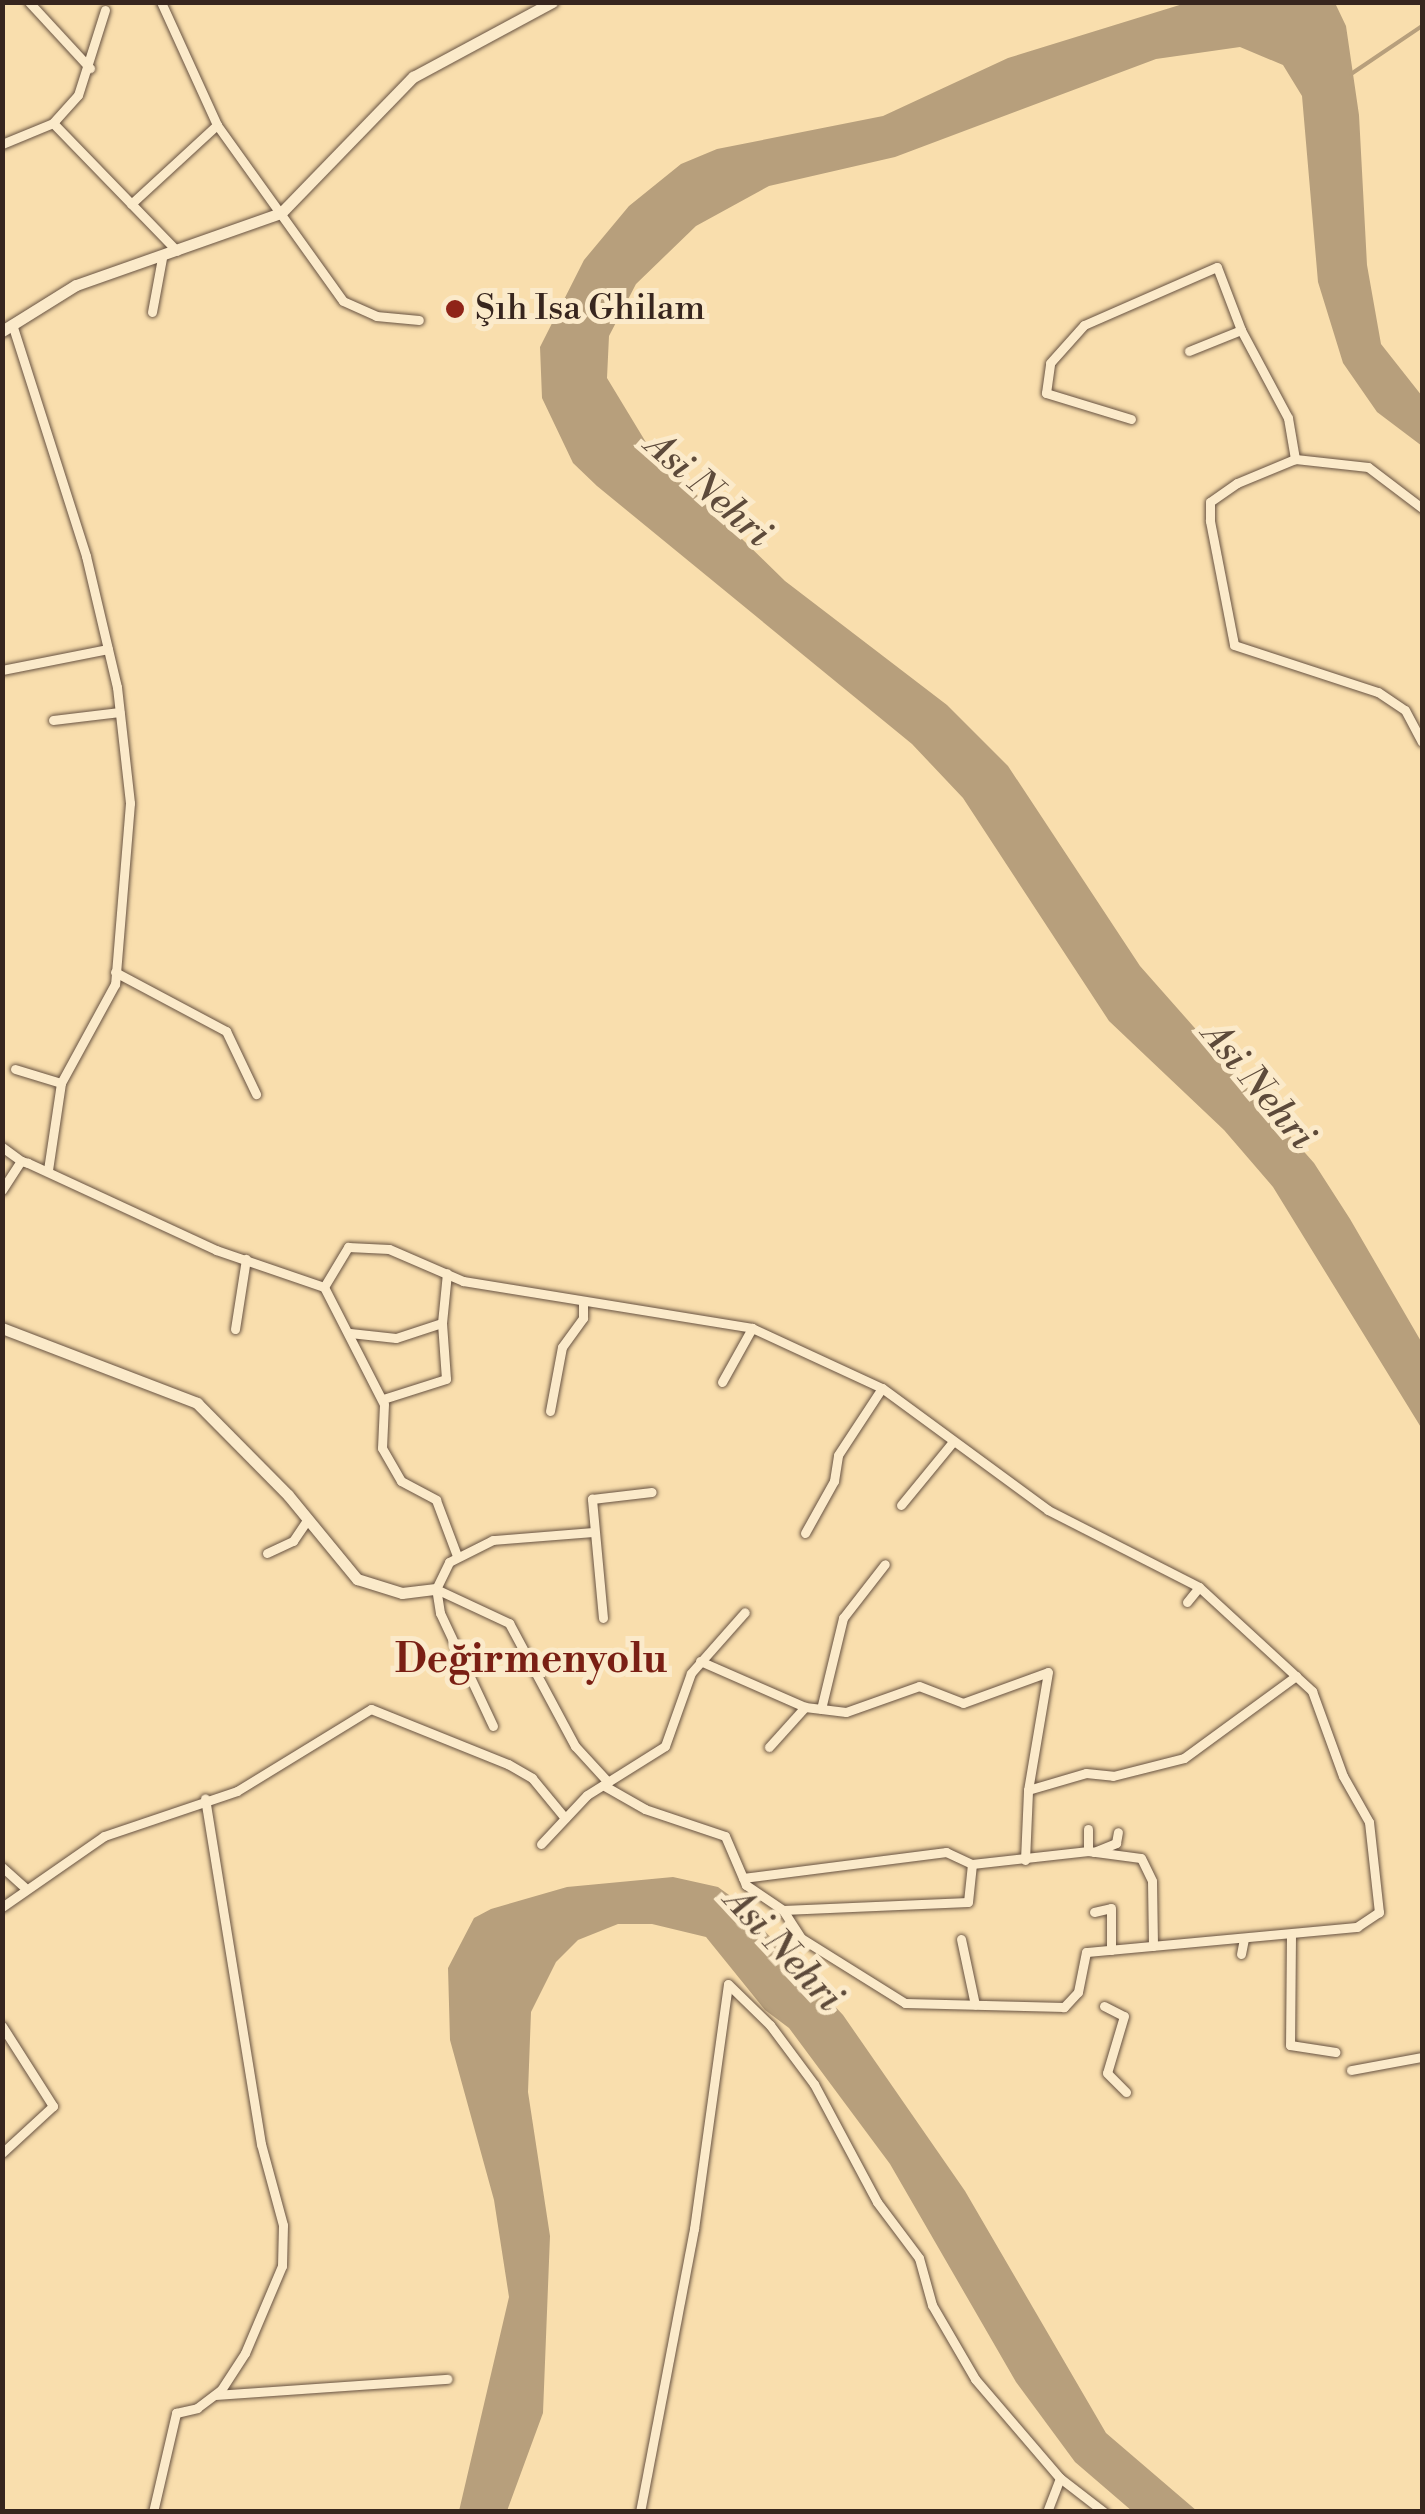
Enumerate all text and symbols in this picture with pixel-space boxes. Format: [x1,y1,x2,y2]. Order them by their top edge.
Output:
place label: Şıh Isa Ghilam [475,288,705,330]
marker: Şıh Isa Ghilam [444,298,466,320]
water label: Asi Nehri [636,423,780,557]
water label: Asi Nehri [1192,1013,1324,1159]
district label: Değirmenyolu [395,1636,667,1684]
water label: Asi Nehri [715,1879,851,2021]

